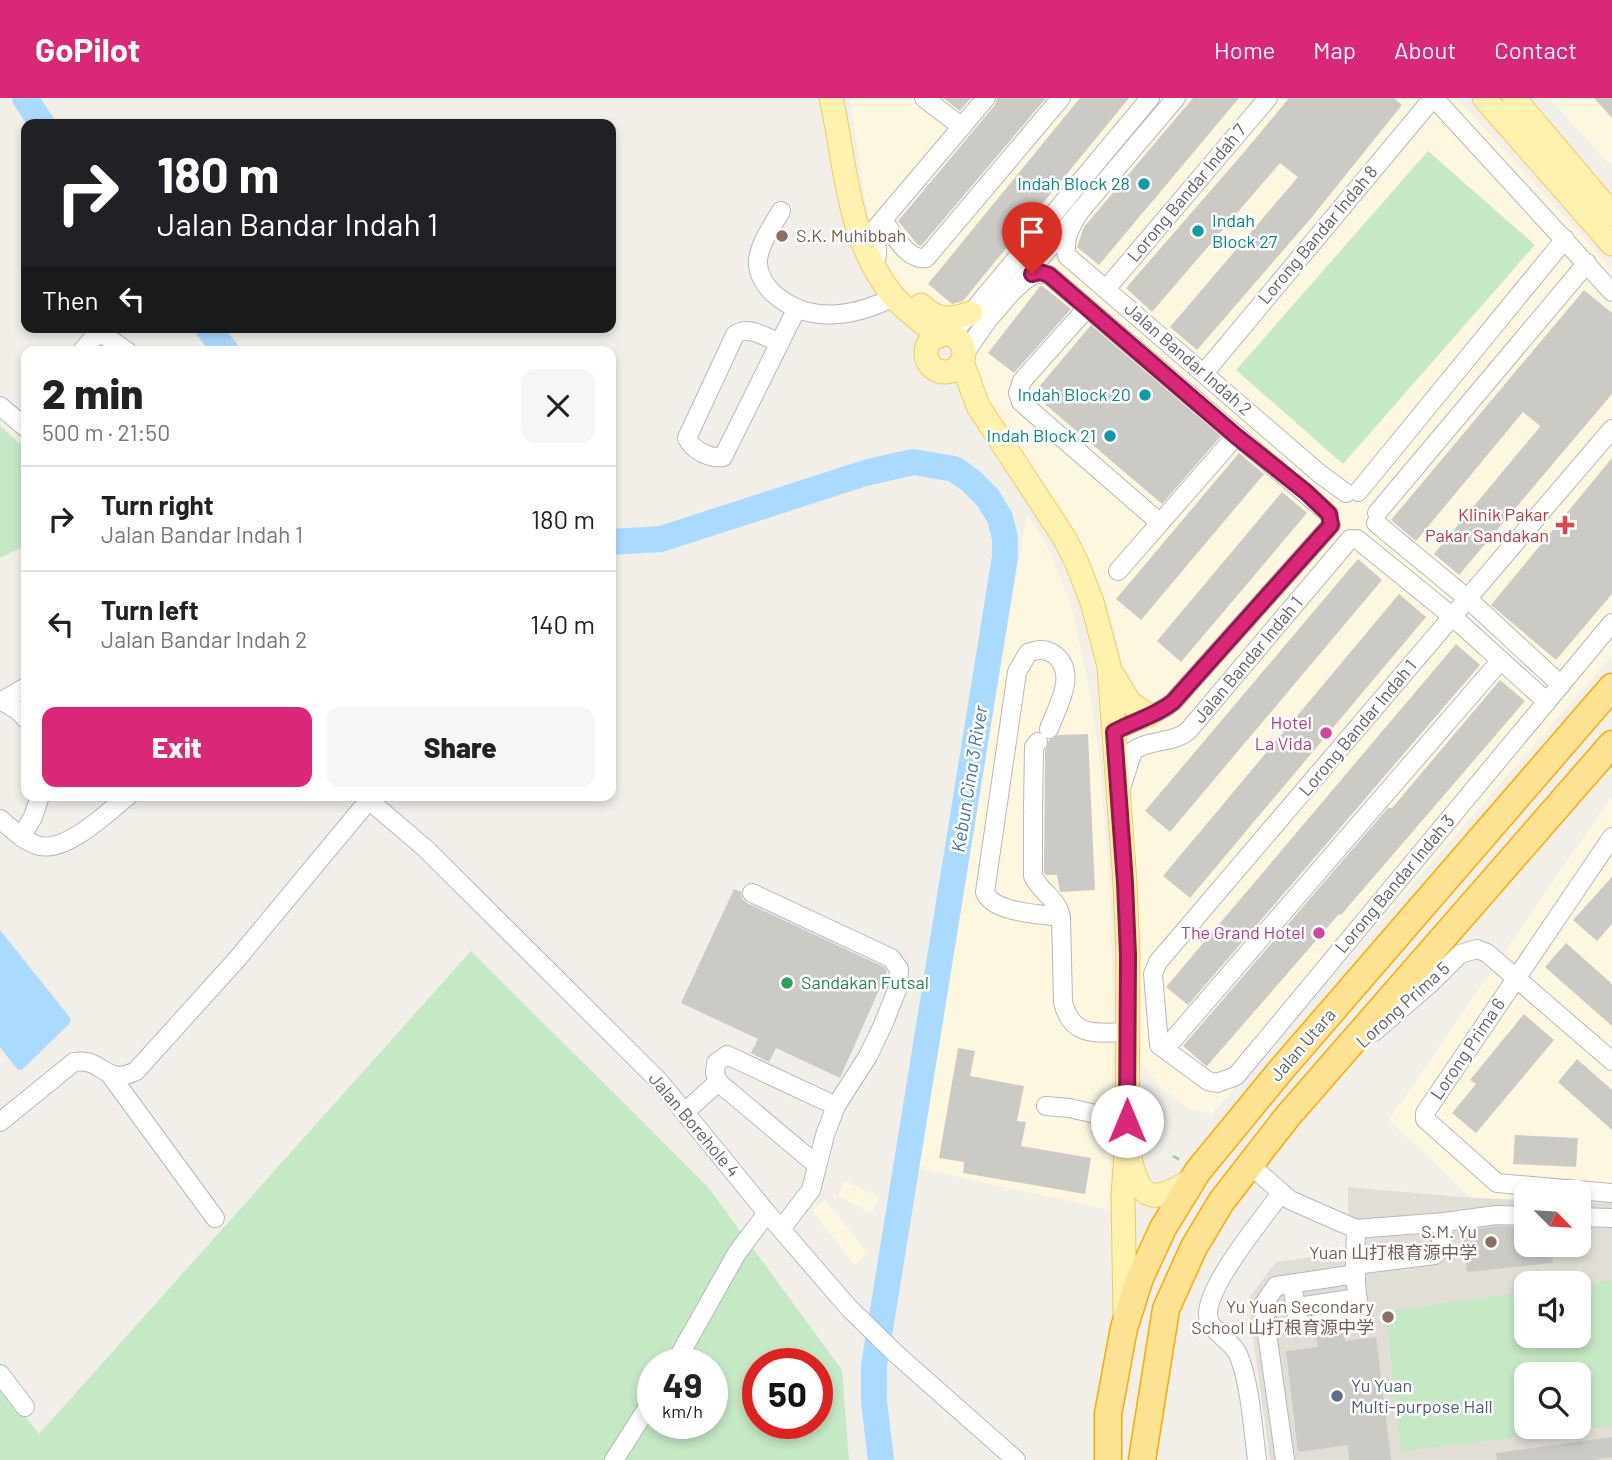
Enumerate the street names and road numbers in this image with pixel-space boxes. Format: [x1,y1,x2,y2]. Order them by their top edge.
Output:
street label: Lorong Bandar Indah 7 [1122,118,1251,266]
street label: Lorong Bandar Indah 8 [1253,161,1382,308]
street label: Jalan Bandar Indah 2 [1120,297,1257,420]
street label: Jalan Bandar Indah 1 [1188,592,1307,727]
street label: Lorong Bandar Indah 1 [1294,655,1421,800]
street label: Lorong Bandar Indah 3 [1330,810,1459,957]
street label: Lorong Prima 5 [1351,957,1454,1052]
street label: Lorong Prima 6 [1425,993,1509,1104]
street label: Jalan Utara [1265,1003,1340,1085]
street label: Jalan Borehole 4 [645,1067,745,1181]

